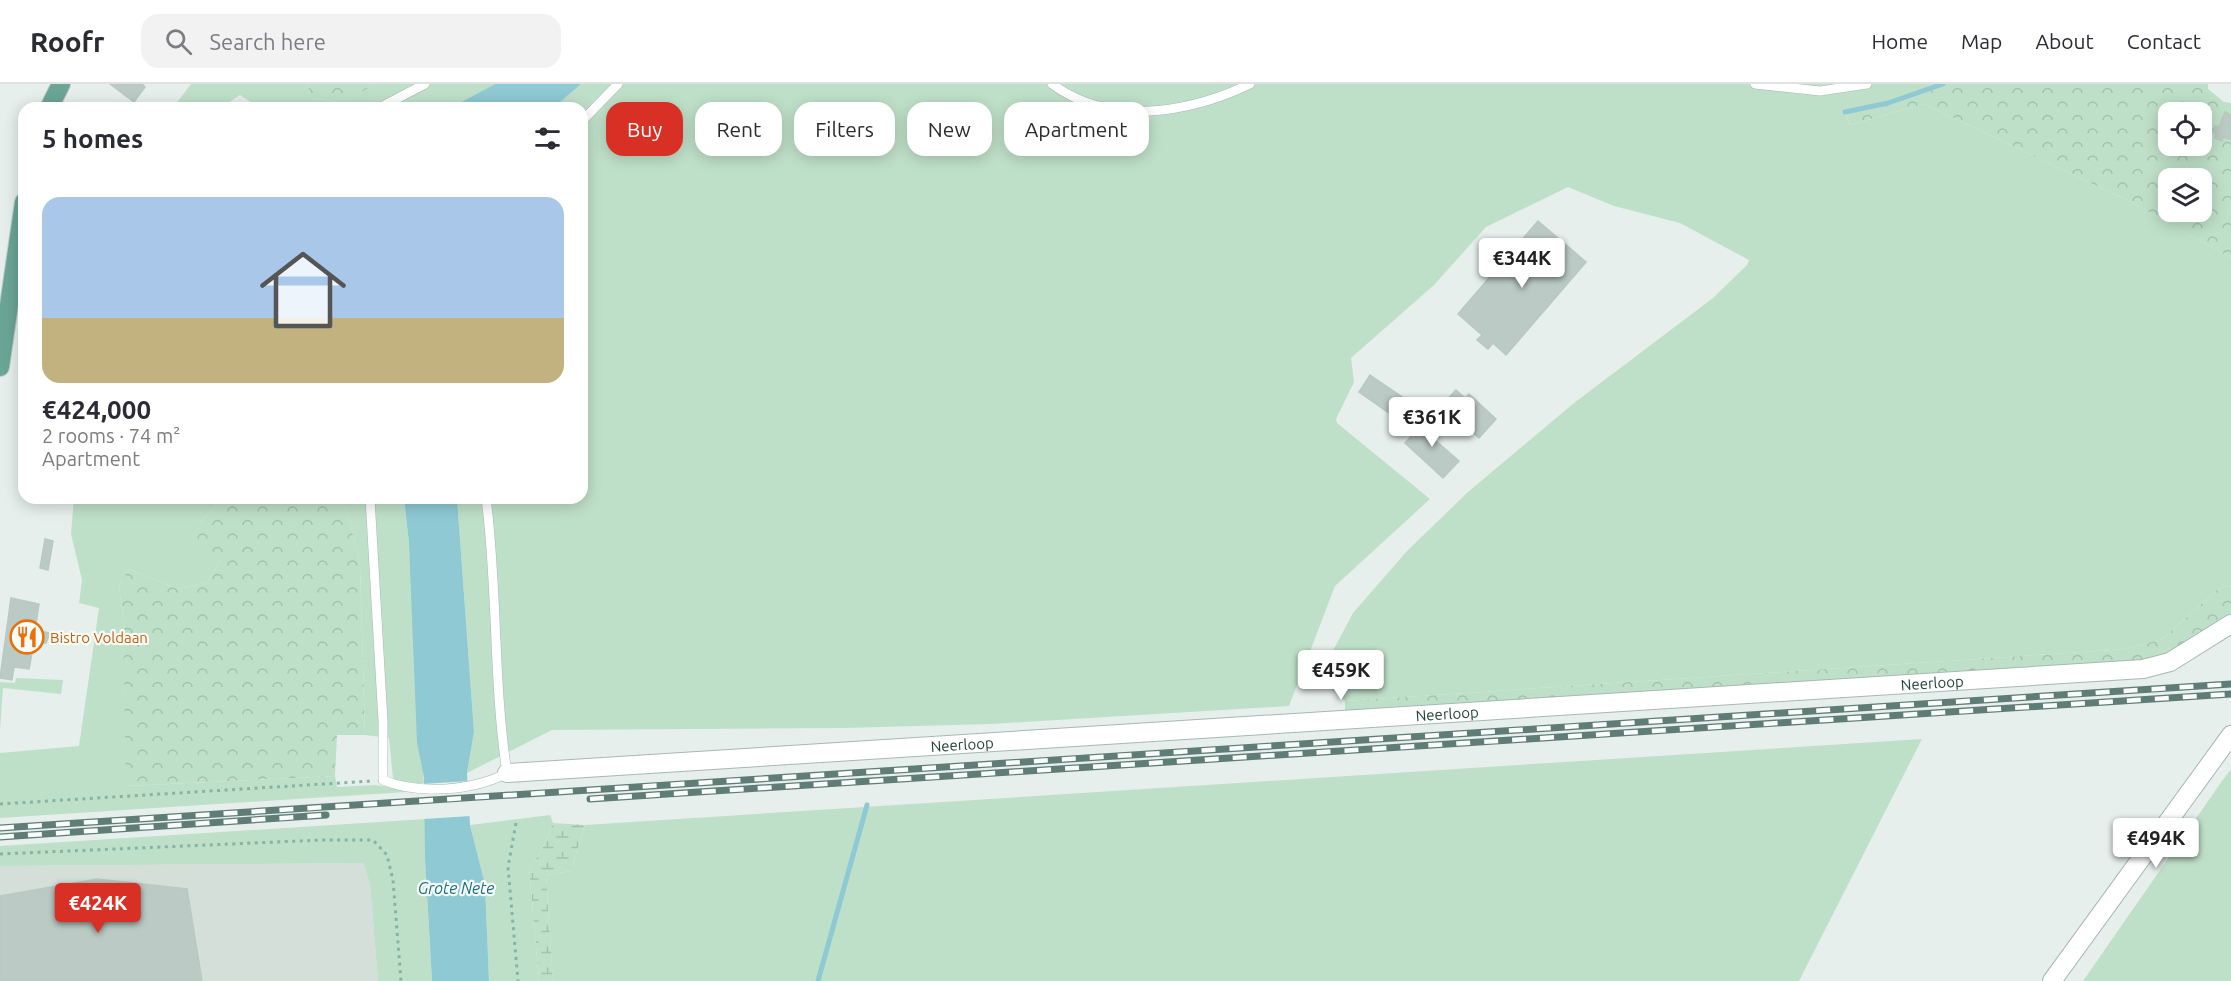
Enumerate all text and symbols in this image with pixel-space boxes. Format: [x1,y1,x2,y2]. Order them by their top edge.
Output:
search box [141,14,561,68]
icon: search [162,25,195,58]
text: Roofr [30,26,105,57]
text: Search here [210,29,326,54]
text: Home [1871,29,1928,53]
text: Map [1961,29,2002,53]
text: About [2035,29,2094,53]
text: Contact [2127,29,2201,53]
chip: Buy [606,102,683,156]
chip: Rent [695,102,782,156]
chip: Filters [794,102,895,156]
chip: New [907,102,992,156]
chip: Apartment [1004,102,1149,156]
map controls [2158,102,2212,222]
button: locate [2158,102,2212,156]
icon: filters [531,122,564,155]
text: 5 homes [42,124,143,153]
button: layers [2158,168,2212,222]
icon: home [249,236,357,344]
pin: €344K [1480,238,1564,289]
text: €344K [1493,246,1551,269]
text: €424,000 [42,395,151,424]
pin: €361K [1390,397,1474,448]
text: €361K [1403,405,1461,428]
text: 2 rooms · 74 m² [42,424,180,447]
text: Apartment [42,447,140,470]
restaurant icon: Bistro Voldaan [9,619,45,655]
place label: Bistro Voldaan [50,629,148,646]
pin: €459K [1299,650,1383,701]
text: €459K [1312,658,1370,681]
street label: Neerloop [1900,672,1964,693]
street label: Neerloop [1415,703,1479,724]
street label: Neerloop [930,734,994,755]
pin: €494K [2114,818,2198,869]
text: €494K [2127,826,2185,849]
water label: Grote Nete [418,879,494,897]
pin: €424K [56,883,140,934]
text: €424K [69,891,127,914]

